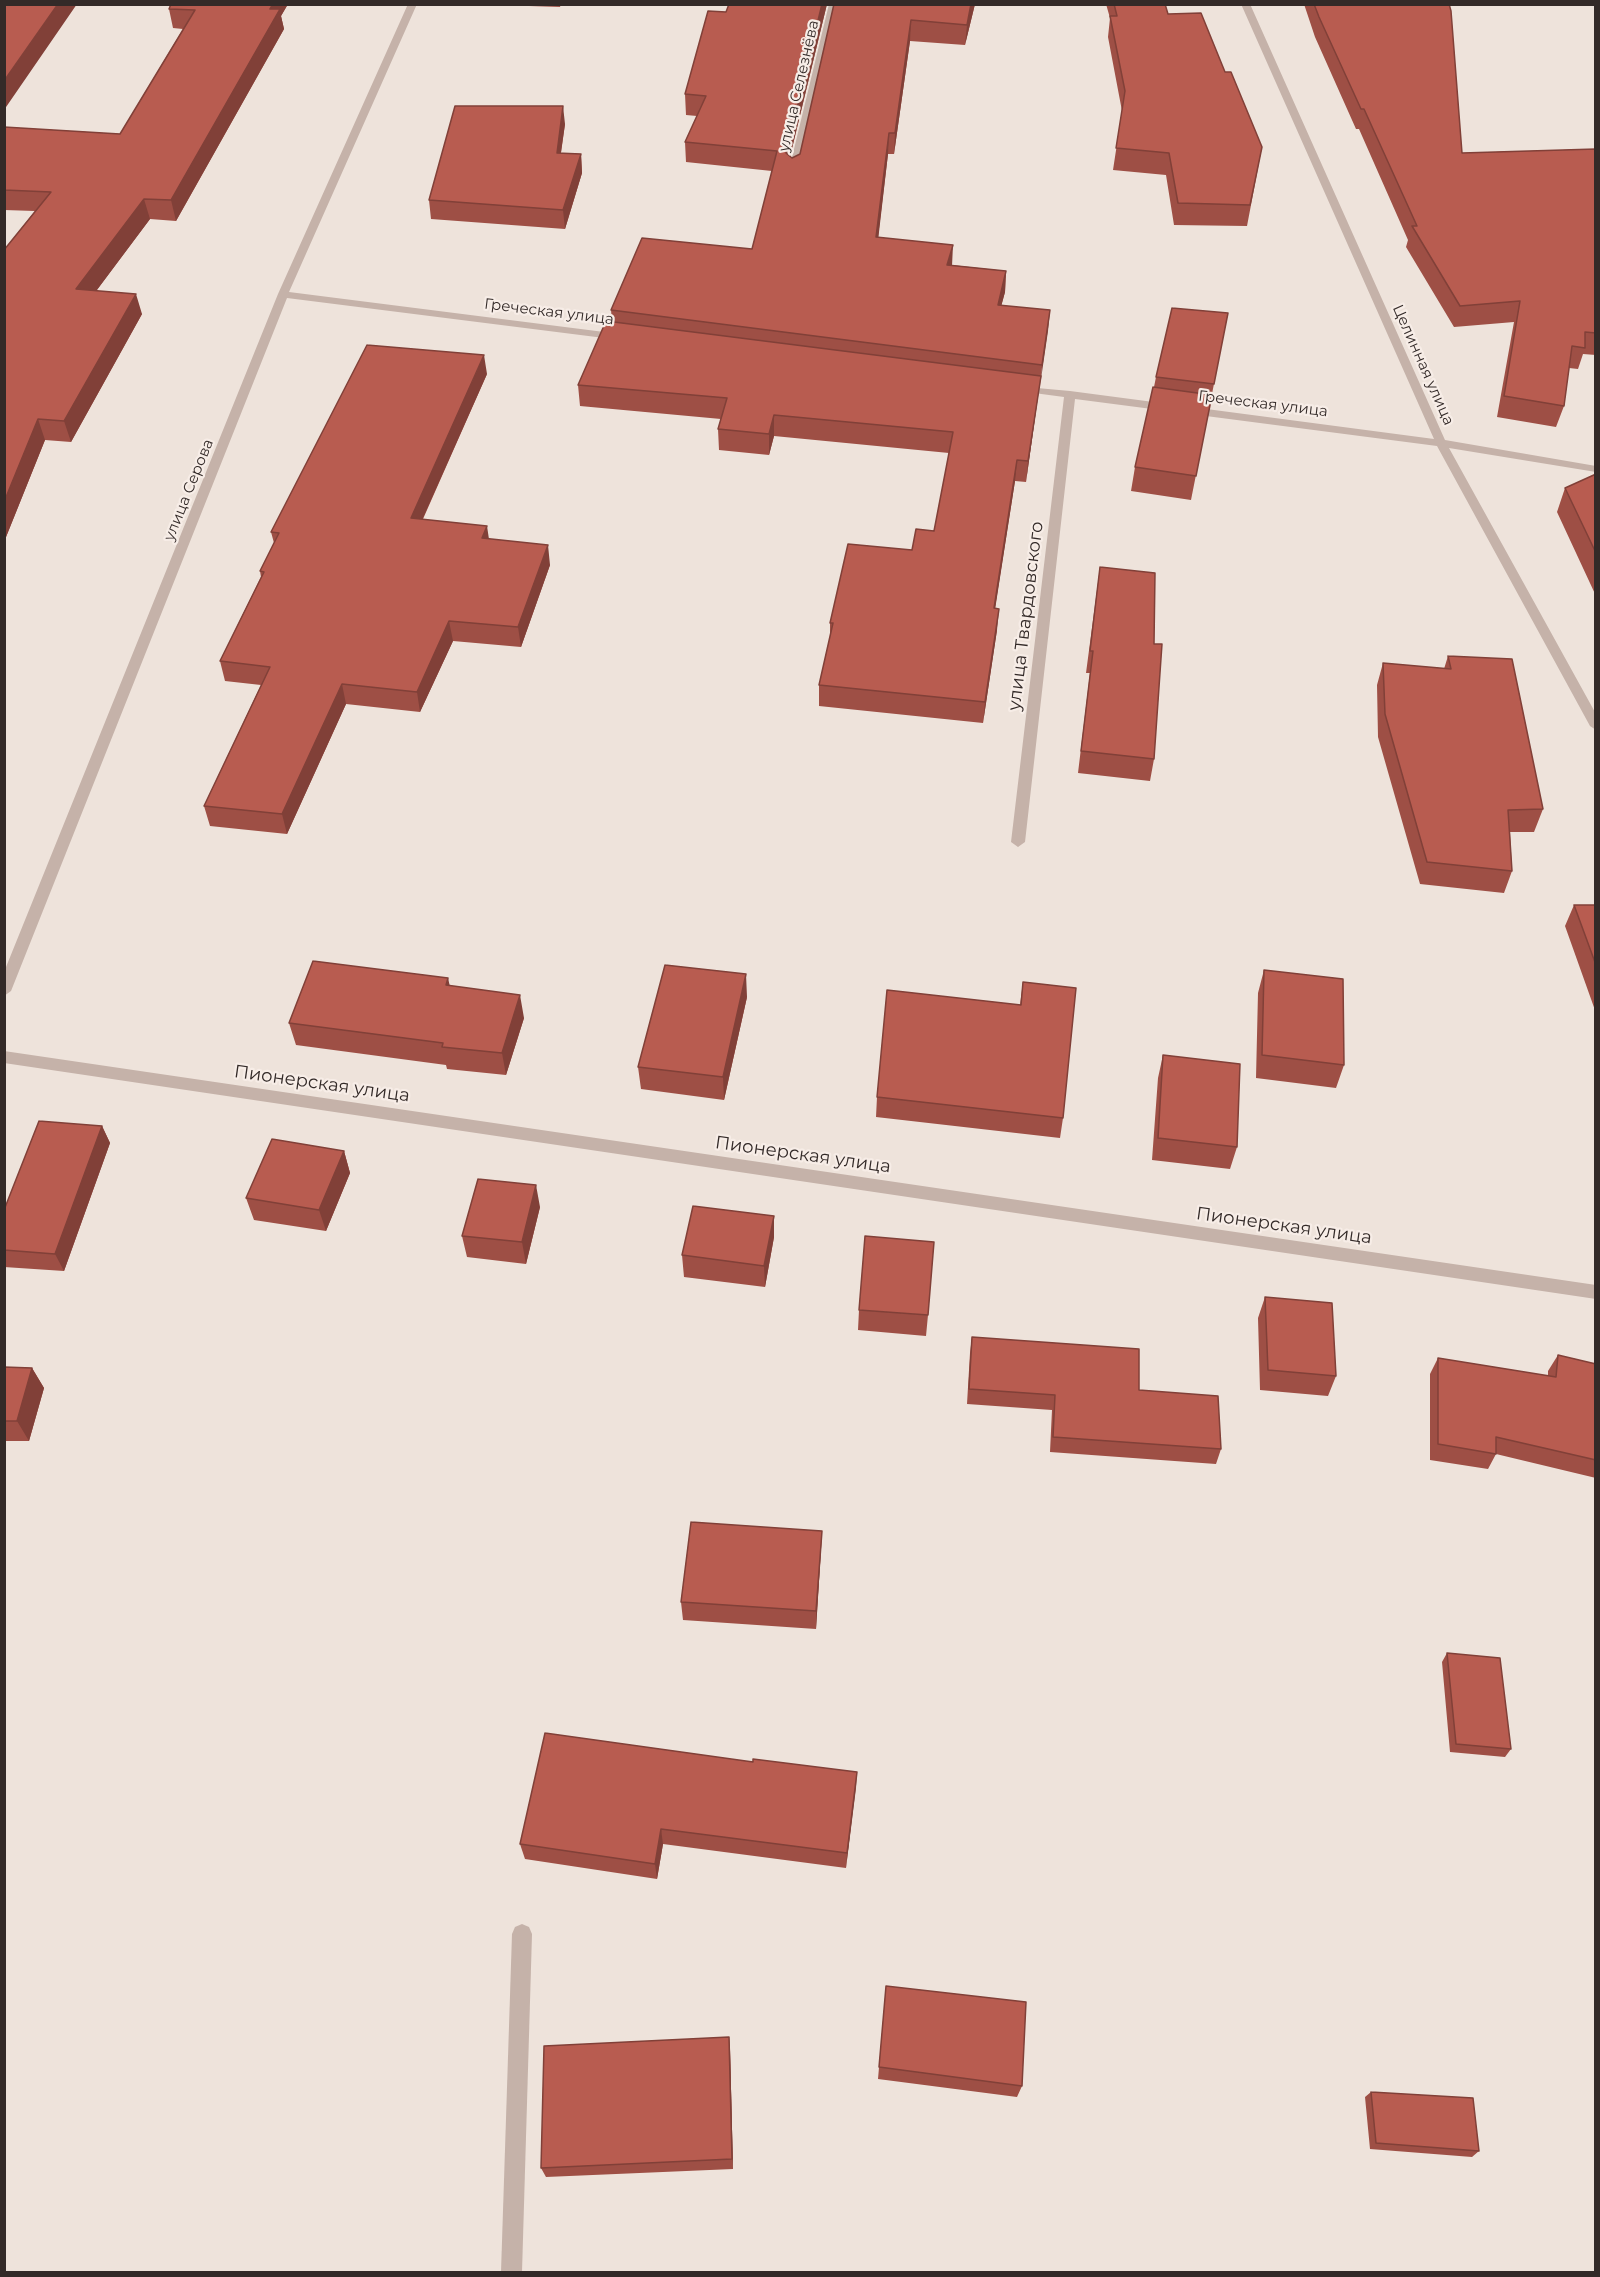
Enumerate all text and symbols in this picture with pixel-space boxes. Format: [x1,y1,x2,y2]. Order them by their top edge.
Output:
street label: улица Селезнёва [775,19,823,153]
street label: Греческая улица [483,295,615,329]
street label: Целинная улица [1388,302,1458,428]
street label: Греческая улица [1197,387,1329,421]
street label: улица Серова [160,437,218,543]
street label: улица Твардовского [1004,520,1048,712]
street label: Пионерская улица [233,1061,411,1107]
street label: Пионерская улица [714,1132,892,1178]
street label: Пионерская улица [1195,1203,1373,1249]

